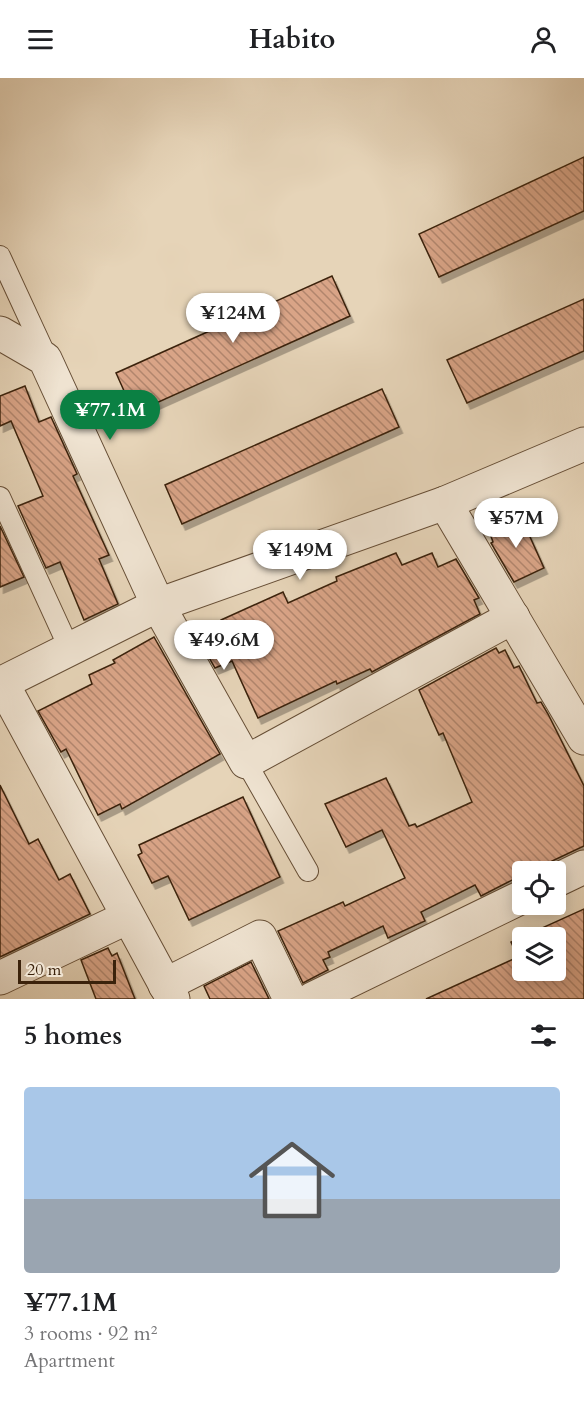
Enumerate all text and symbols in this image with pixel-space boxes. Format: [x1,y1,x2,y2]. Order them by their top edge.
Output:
text: Habito [249,21,335,58]
icon: menu [24,23,57,56]
icon: person [527,23,560,56]
pin: ¥124M [191,293,275,344]
text: ¥124M [200,299,266,326]
pin: ¥77.1M [61,390,159,441]
text: ¥77.1M [74,396,146,423]
pin: ¥57M [480,498,552,549]
text: ¥57M [488,504,544,531]
pin: ¥149M [258,530,342,581]
text: ¥149M [267,536,333,563]
pin: ¥49.6M [175,620,273,671]
text: ¥49.6M [188,626,260,653]
map controls [512,861,566,981]
button: locate [512,861,566,915]
button: layers [512,927,566,981]
scale bar [18,957,116,984]
text: 20 m [27,959,61,981]
text: 5 homes [24,1018,122,1053]
icon: filters [527,1019,560,1052]
icon: home [238,1126,346,1234]
text: ¥77.1M [24,1285,117,1320]
text: 3 rooms · 92 m² [24,1320,157,1347]
text: Apartment [24,1347,115,1374]

